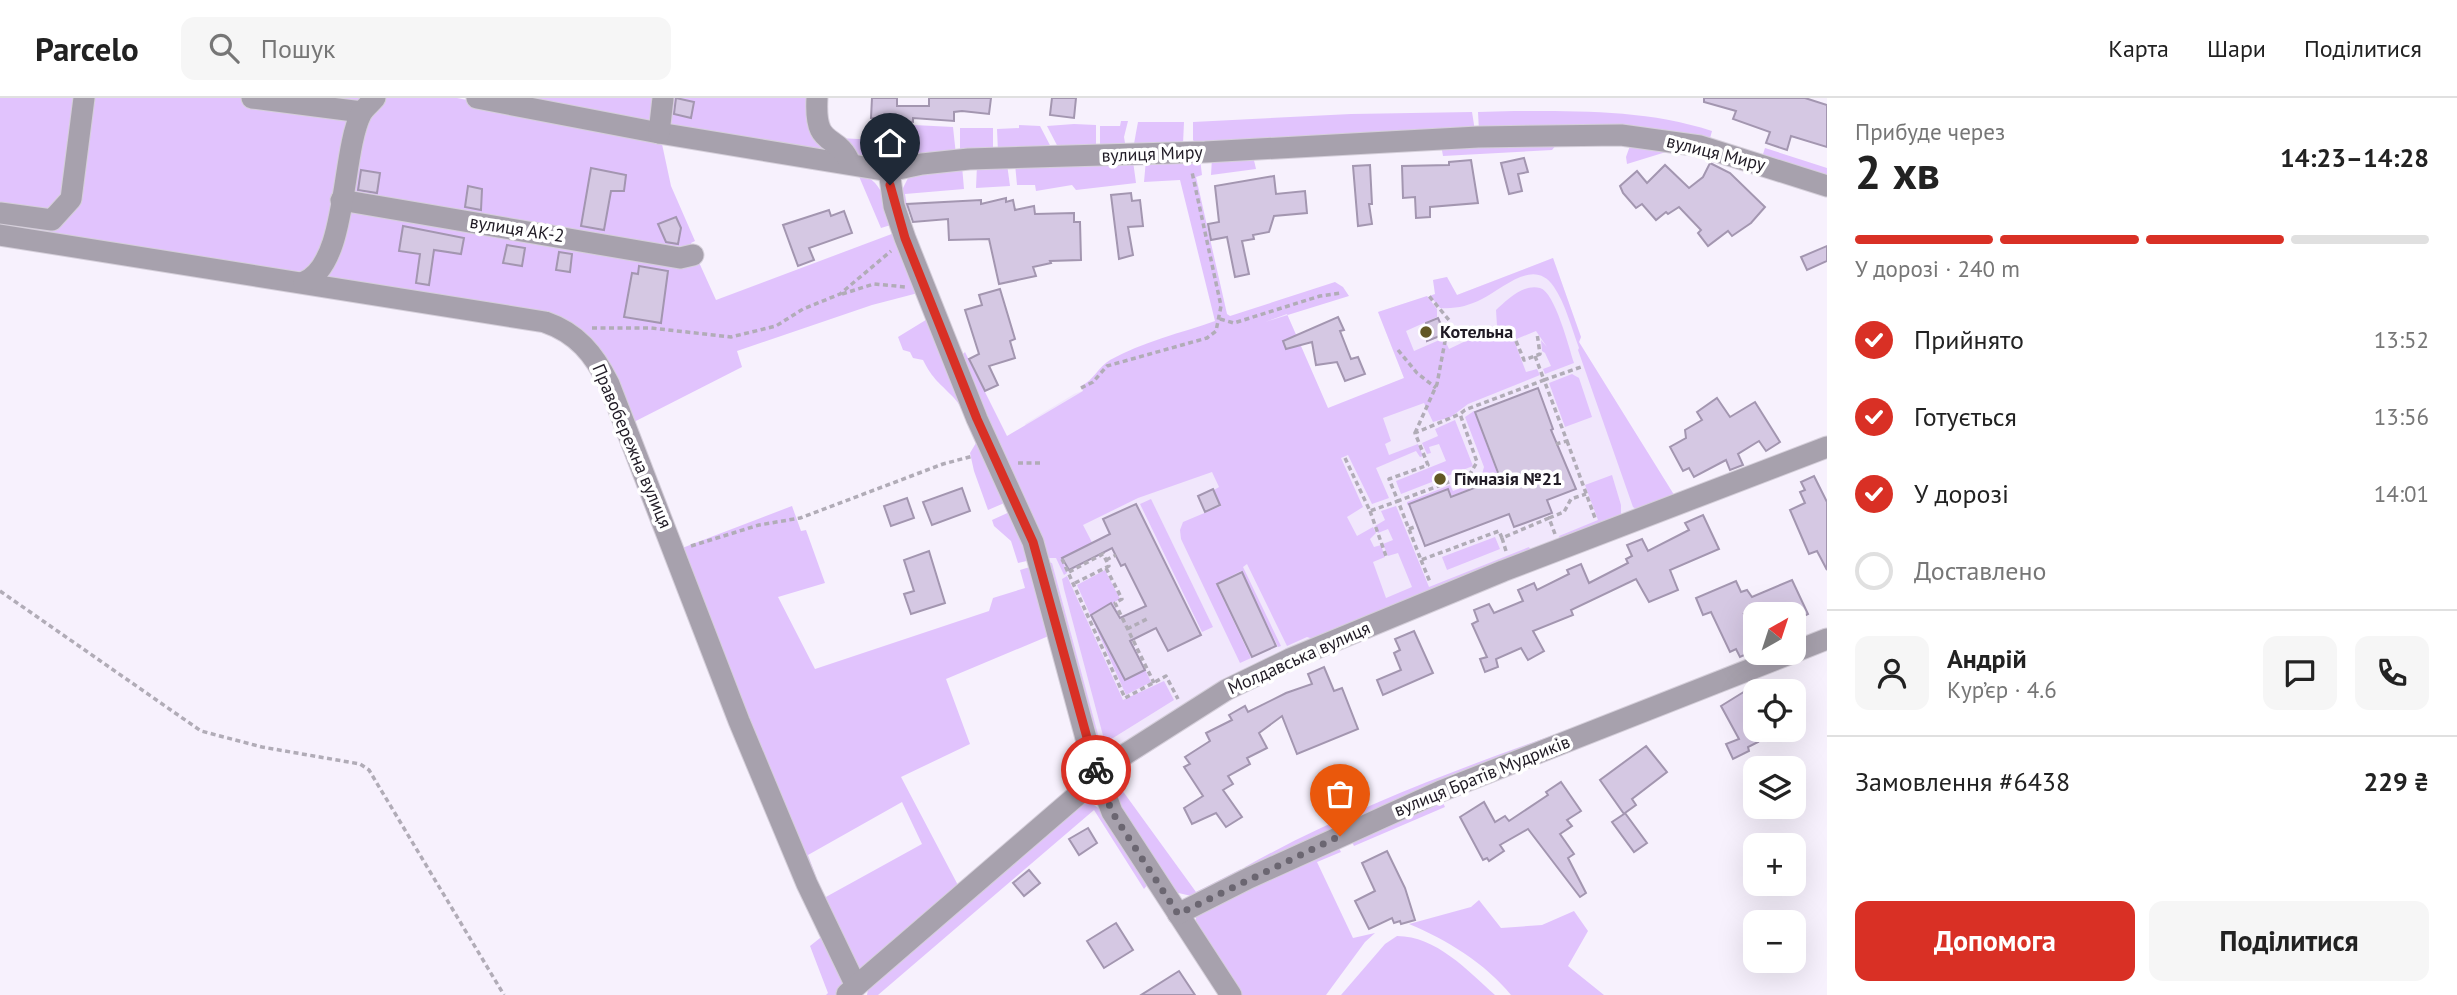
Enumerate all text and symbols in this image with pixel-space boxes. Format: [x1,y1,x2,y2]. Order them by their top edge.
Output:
search box [181,17,671,80]
text: Parcelo [35,27,139,70]
icon: search [205,29,243,67]
text: Пошук [261,32,336,65]
text: Карта [2108,33,2169,64]
text: Шари [2207,33,2266,64]
text: Поділитися [2304,33,2422,64]
pin [860,113,920,185]
text: Прибуде через [1855,117,2005,146]
icon: home [871,124,909,162]
street label: вулиця Миру [1664,129,1769,176]
street label: вулиця Миру [1101,140,1204,167]
text: 14:23–14:28 [2280,141,2429,174]
text: 2 хв [1855,142,1940,202]
street label: вулиця АК-2 [468,210,566,247]
text: У дорозі · 240 m [1855,254,2020,283]
place label: Котельна [1440,320,1513,343]
icon: check [1855,321,1893,359]
text: Прийнято [1914,323,2024,356]
marker: Котельна [1418,324,1434,340]
text: 13:52 [2374,325,2429,354]
street label: Правобережна вулиця [587,360,678,532]
icon: check [1855,398,1893,436]
text: Готується [1914,400,2017,433]
text: 13:56 [2374,402,2429,431]
place label: Гімназія №21 [1454,467,1562,490]
marker: Гімназія №21 [1432,471,1448,487]
icon: check [1855,475,1893,513]
text: У дорозі [1914,477,2009,510]
text: 14:01 [2374,479,2429,508]
text: Доставлено [1914,554,2047,587]
north arrow [1743,602,1806,665]
map controls [1743,602,1806,973]
street label: Молдавська вулиця [1224,616,1374,699]
button: person [1855,636,1929,710]
button: chat [2263,636,2337,710]
button: phone [2355,636,2429,710]
text: Андрій [1947,642,2027,675]
text: Кур’єр · 4.6 [1947,675,2057,704]
button: locate [1743,679,1806,742]
street label: вулиця Братів Мудриків [1391,730,1573,821]
courier [1061,735,1131,805]
icon: bike [1077,751,1115,789]
button: layers [1743,756,1806,819]
pin [1310,764,1370,836]
text: Замовлення #6438 [1855,765,2070,798]
text: 229 ₴ [2363,765,2429,798]
icon: bag [1321,775,1359,813]
button: + [1743,833,1806,896]
button: Допомога [1855,901,2135,981]
button: Поділитися [2149,901,2429,981]
button: − [1743,910,1806,973]

